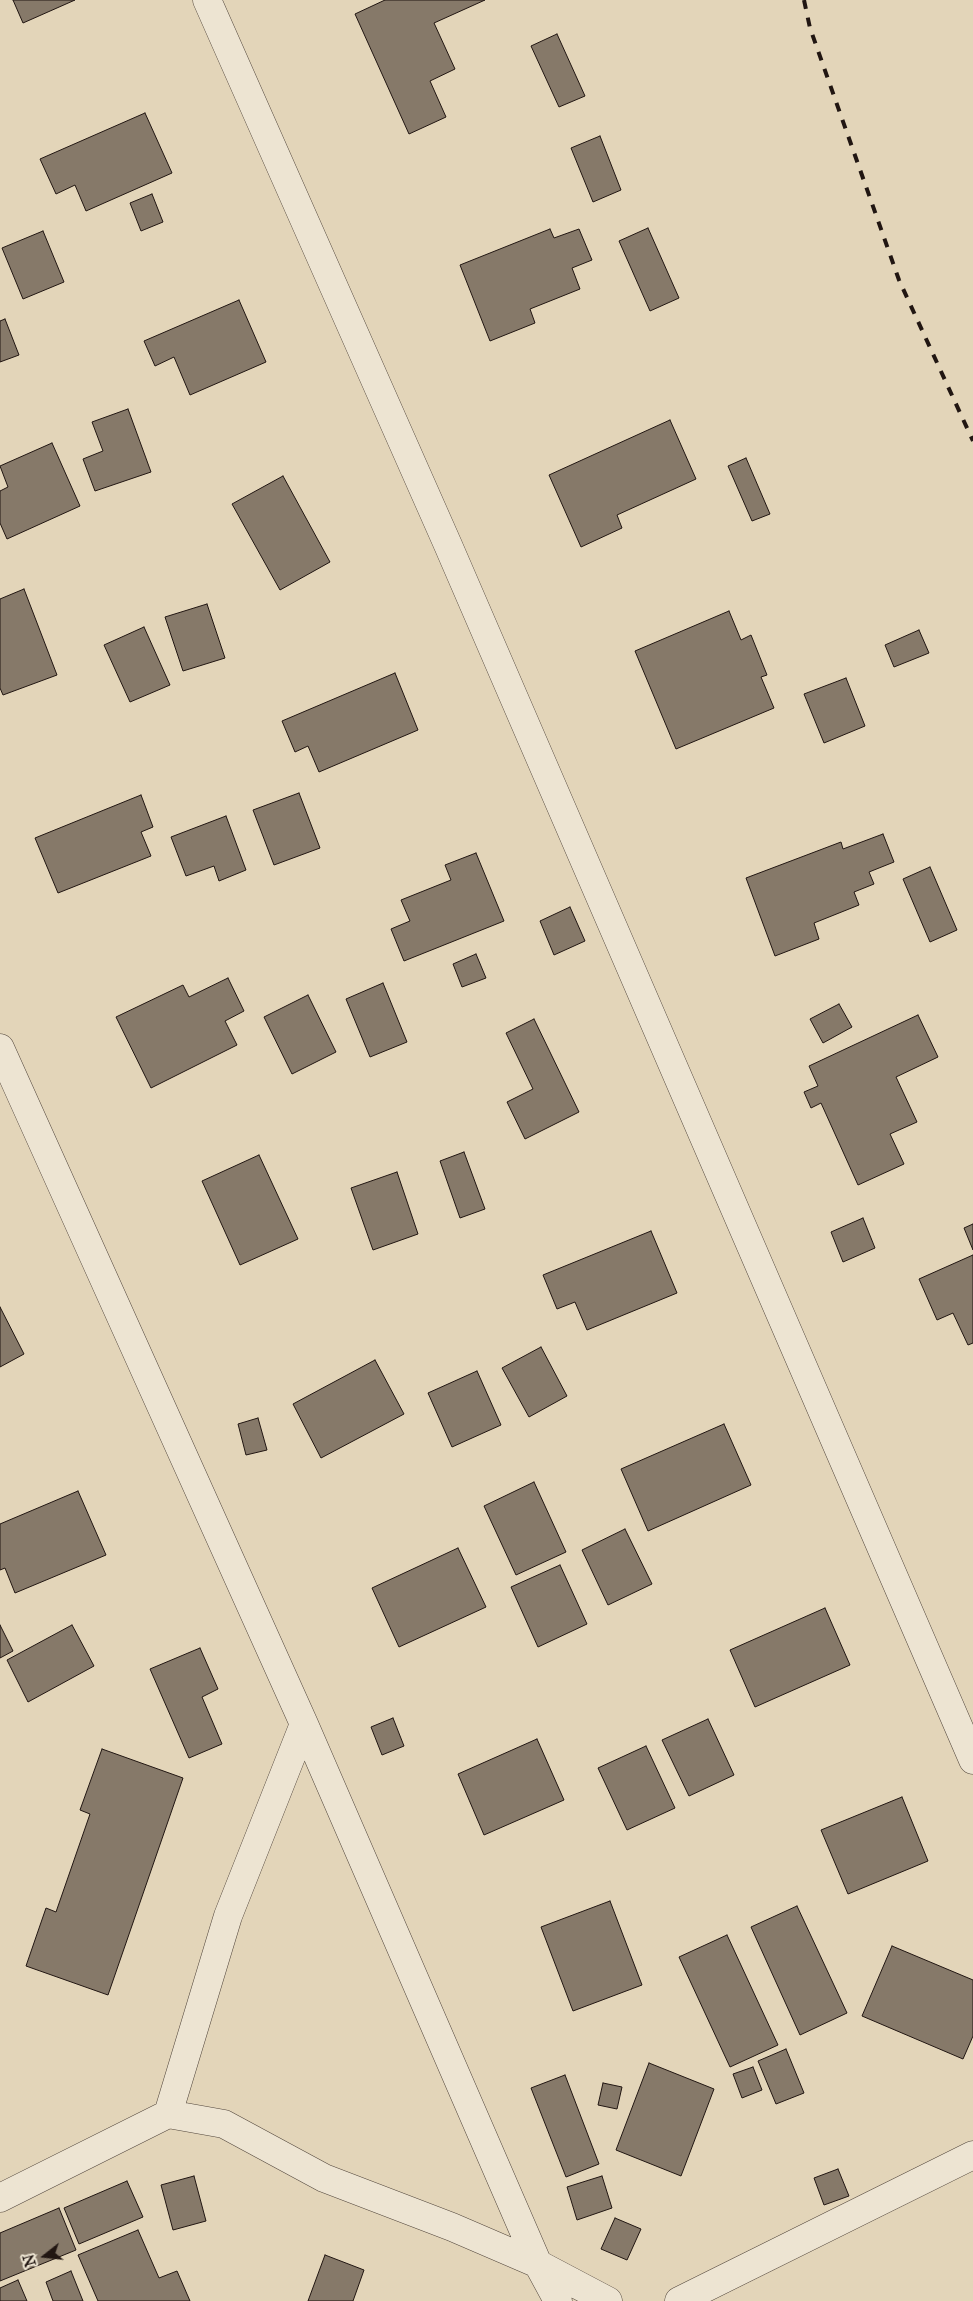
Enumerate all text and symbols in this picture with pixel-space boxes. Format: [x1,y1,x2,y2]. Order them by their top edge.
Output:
north arrow [20,2231,70,2281]
text: N [20,2252,40,2268]

